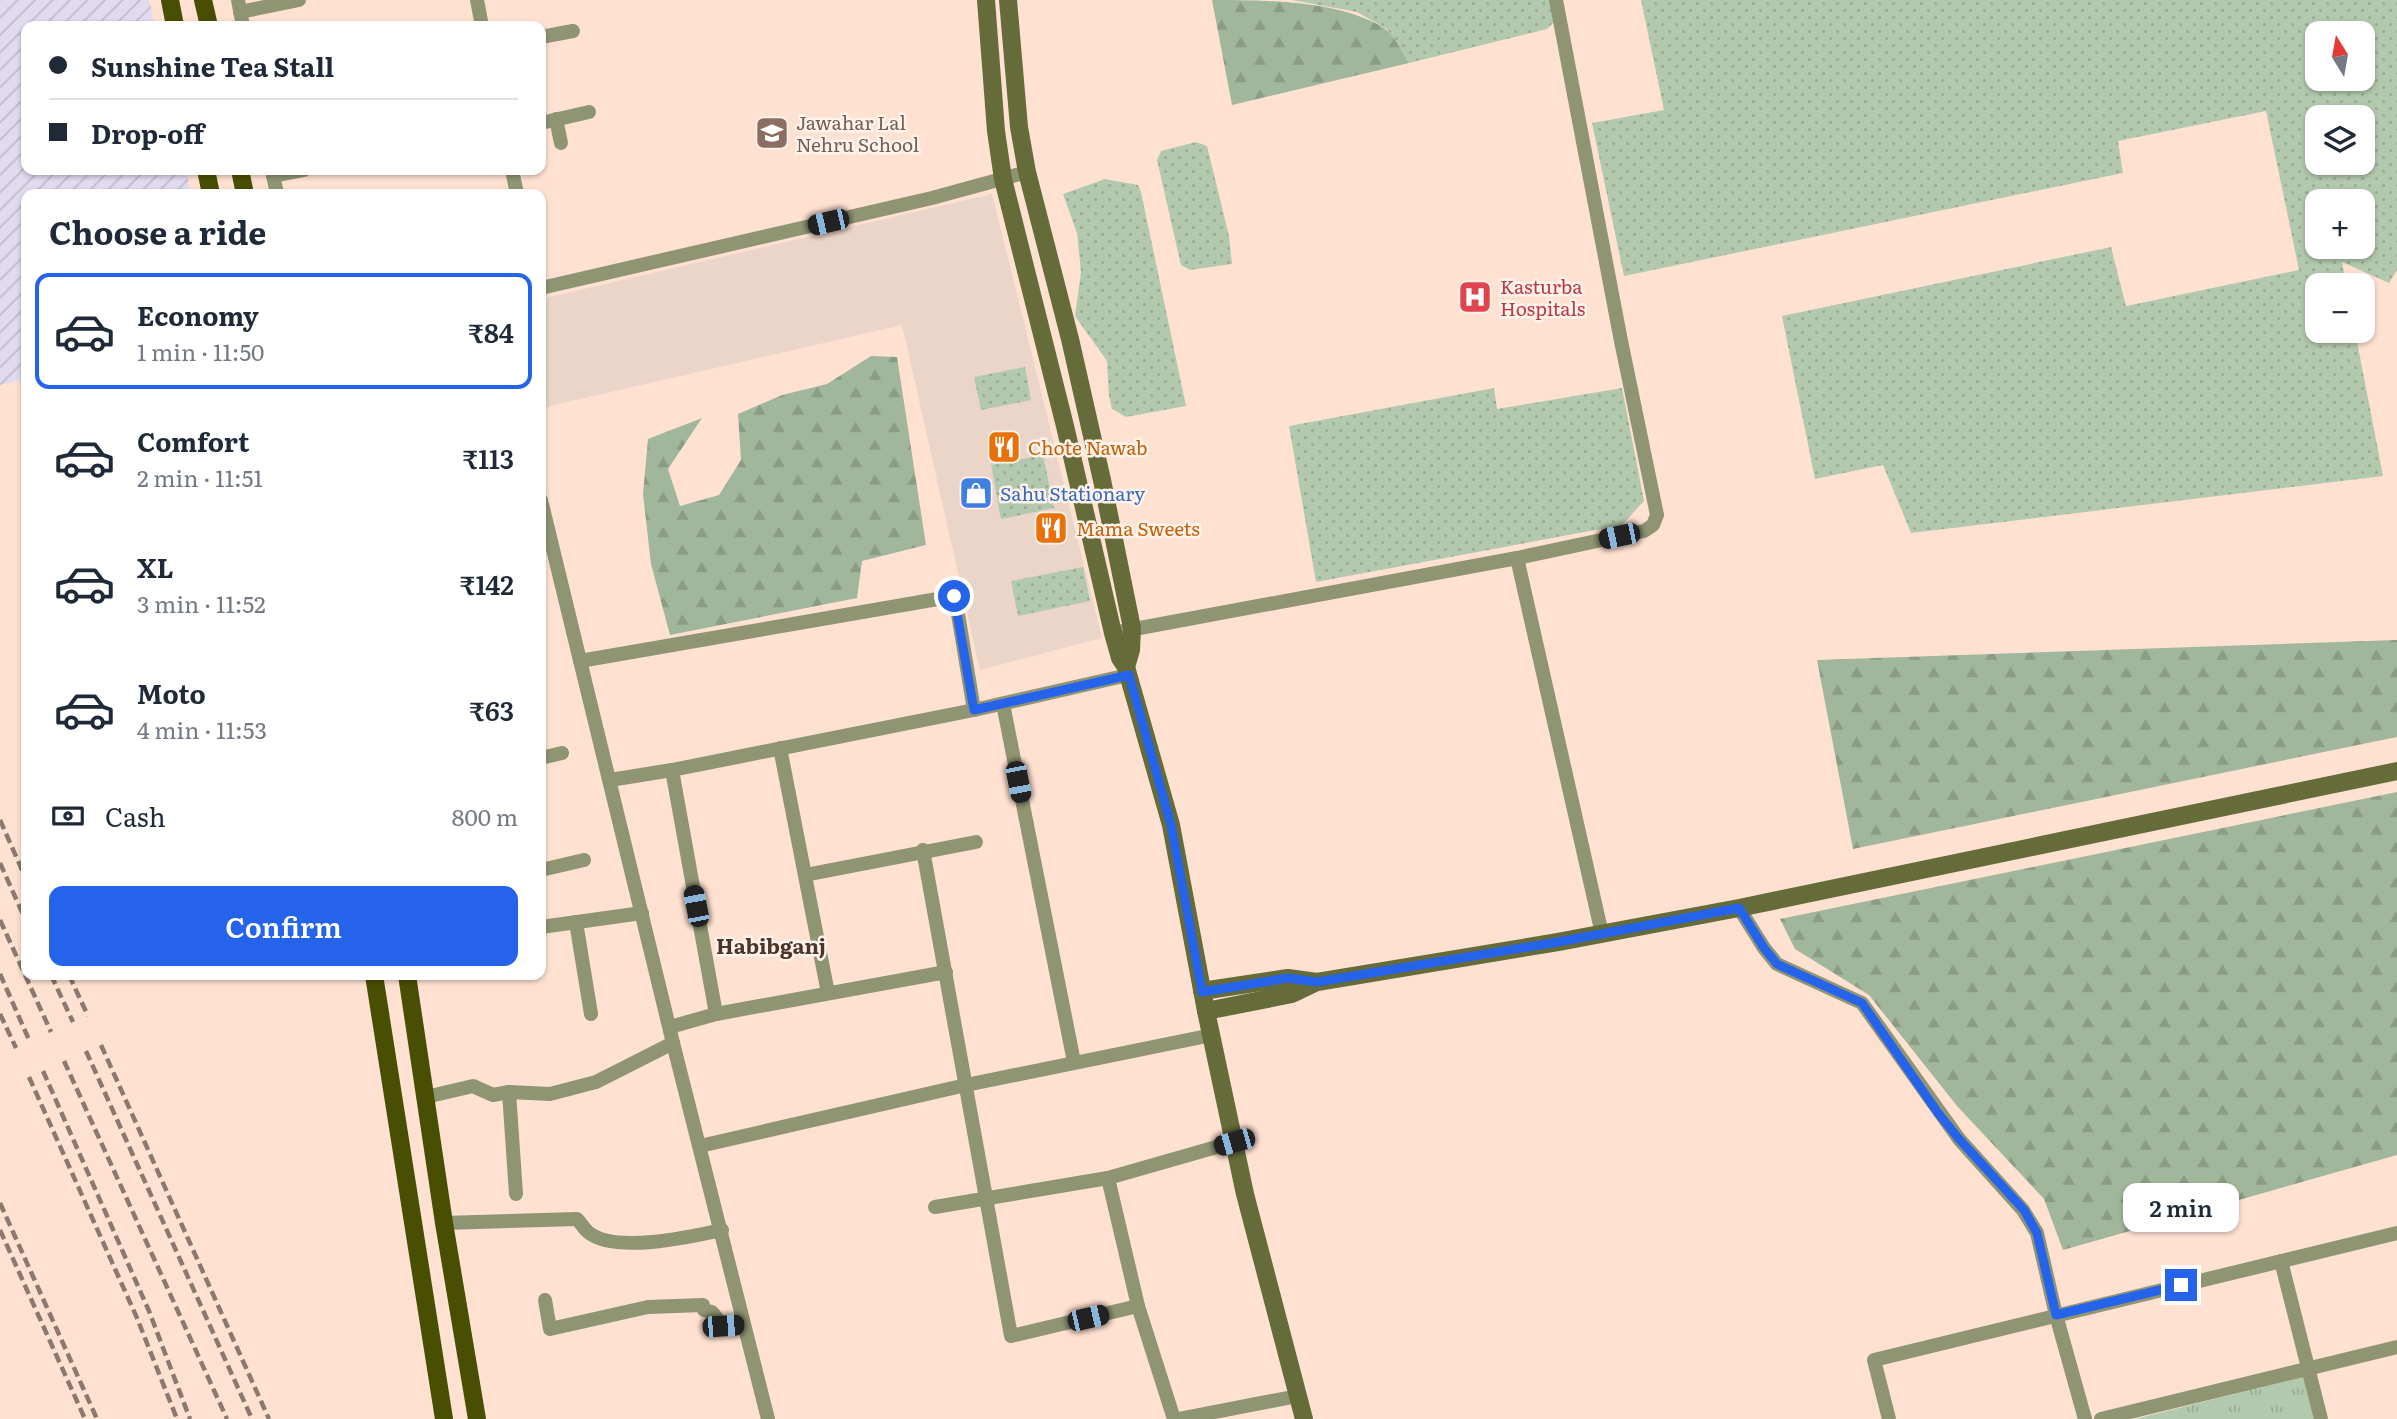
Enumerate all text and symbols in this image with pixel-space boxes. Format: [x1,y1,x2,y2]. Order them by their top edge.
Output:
north arrow [2305,21,2375,91]
map controls [2305,21,2375,343]
text: Sunshine Tea Stall [91,46,334,85]
button: layers [2305,105,2375,175]
place label: Jawahar Lal Nehru School [796,108,919,158]
text: Drop-off [91,113,204,152]
school or university icon: Jawahar Lal Nehru School [753,114,791,152]
button: + [2305,189,2375,259]
text: Choose a ride [49,207,266,255]
car [806,207,851,237]
place label: Kasturba Hospitals [1500,272,1586,322]
button: − [2305,273,2375,343]
hospital icon: Kasturba Hospitals [1456,278,1494,316]
text: Economy [137,295,259,334]
icon: car [53,300,116,363]
text: ₹84 [468,312,514,351]
text: 1 min · 11:50 [137,334,264,368]
text: Comfort [137,421,249,460]
icon: car [53,426,116,489]
restaurant icon: Chote Nawab [985,428,1023,466]
place label: Chote Nawab [1028,433,1147,461]
text: ₹113 [463,438,514,477]
text: 2 min · 11:51 [137,460,263,494]
shop icon: Sahu Stationary [957,474,995,512]
place label: Sahu Stationary [1000,479,1145,507]
restaurant icon: Mama Sweets [1032,509,1070,547]
place label: Mama Sweets [1076,514,1200,542]
car [1597,521,1642,551]
text: XL [137,547,174,586]
icon: car [53,552,116,615]
text: ₹142 [460,564,514,603]
route start [938,580,970,612]
text: 3 min · 11:52 [137,586,266,620]
text: Moto [137,673,206,712]
icon: car [53,678,116,741]
text: ₹63 [469,690,514,729]
text: 4 min · 11:53 [137,712,267,746]
car [1004,759,1033,805]
text: Cash [105,796,166,835]
icon: cash [49,797,87,835]
text: 800 m [452,799,518,833]
car [682,883,711,929]
button: Confirm [49,886,518,966]
district label: Habibganj [716,929,826,960]
car [1211,1126,1258,1158]
callout: 2 min [2123,1184,2239,1232]
text: 2 min [2149,1190,2213,1224]
route end [2165,1269,2197,1301]
car [1066,1303,1111,1333]
car [702,1314,745,1338]

